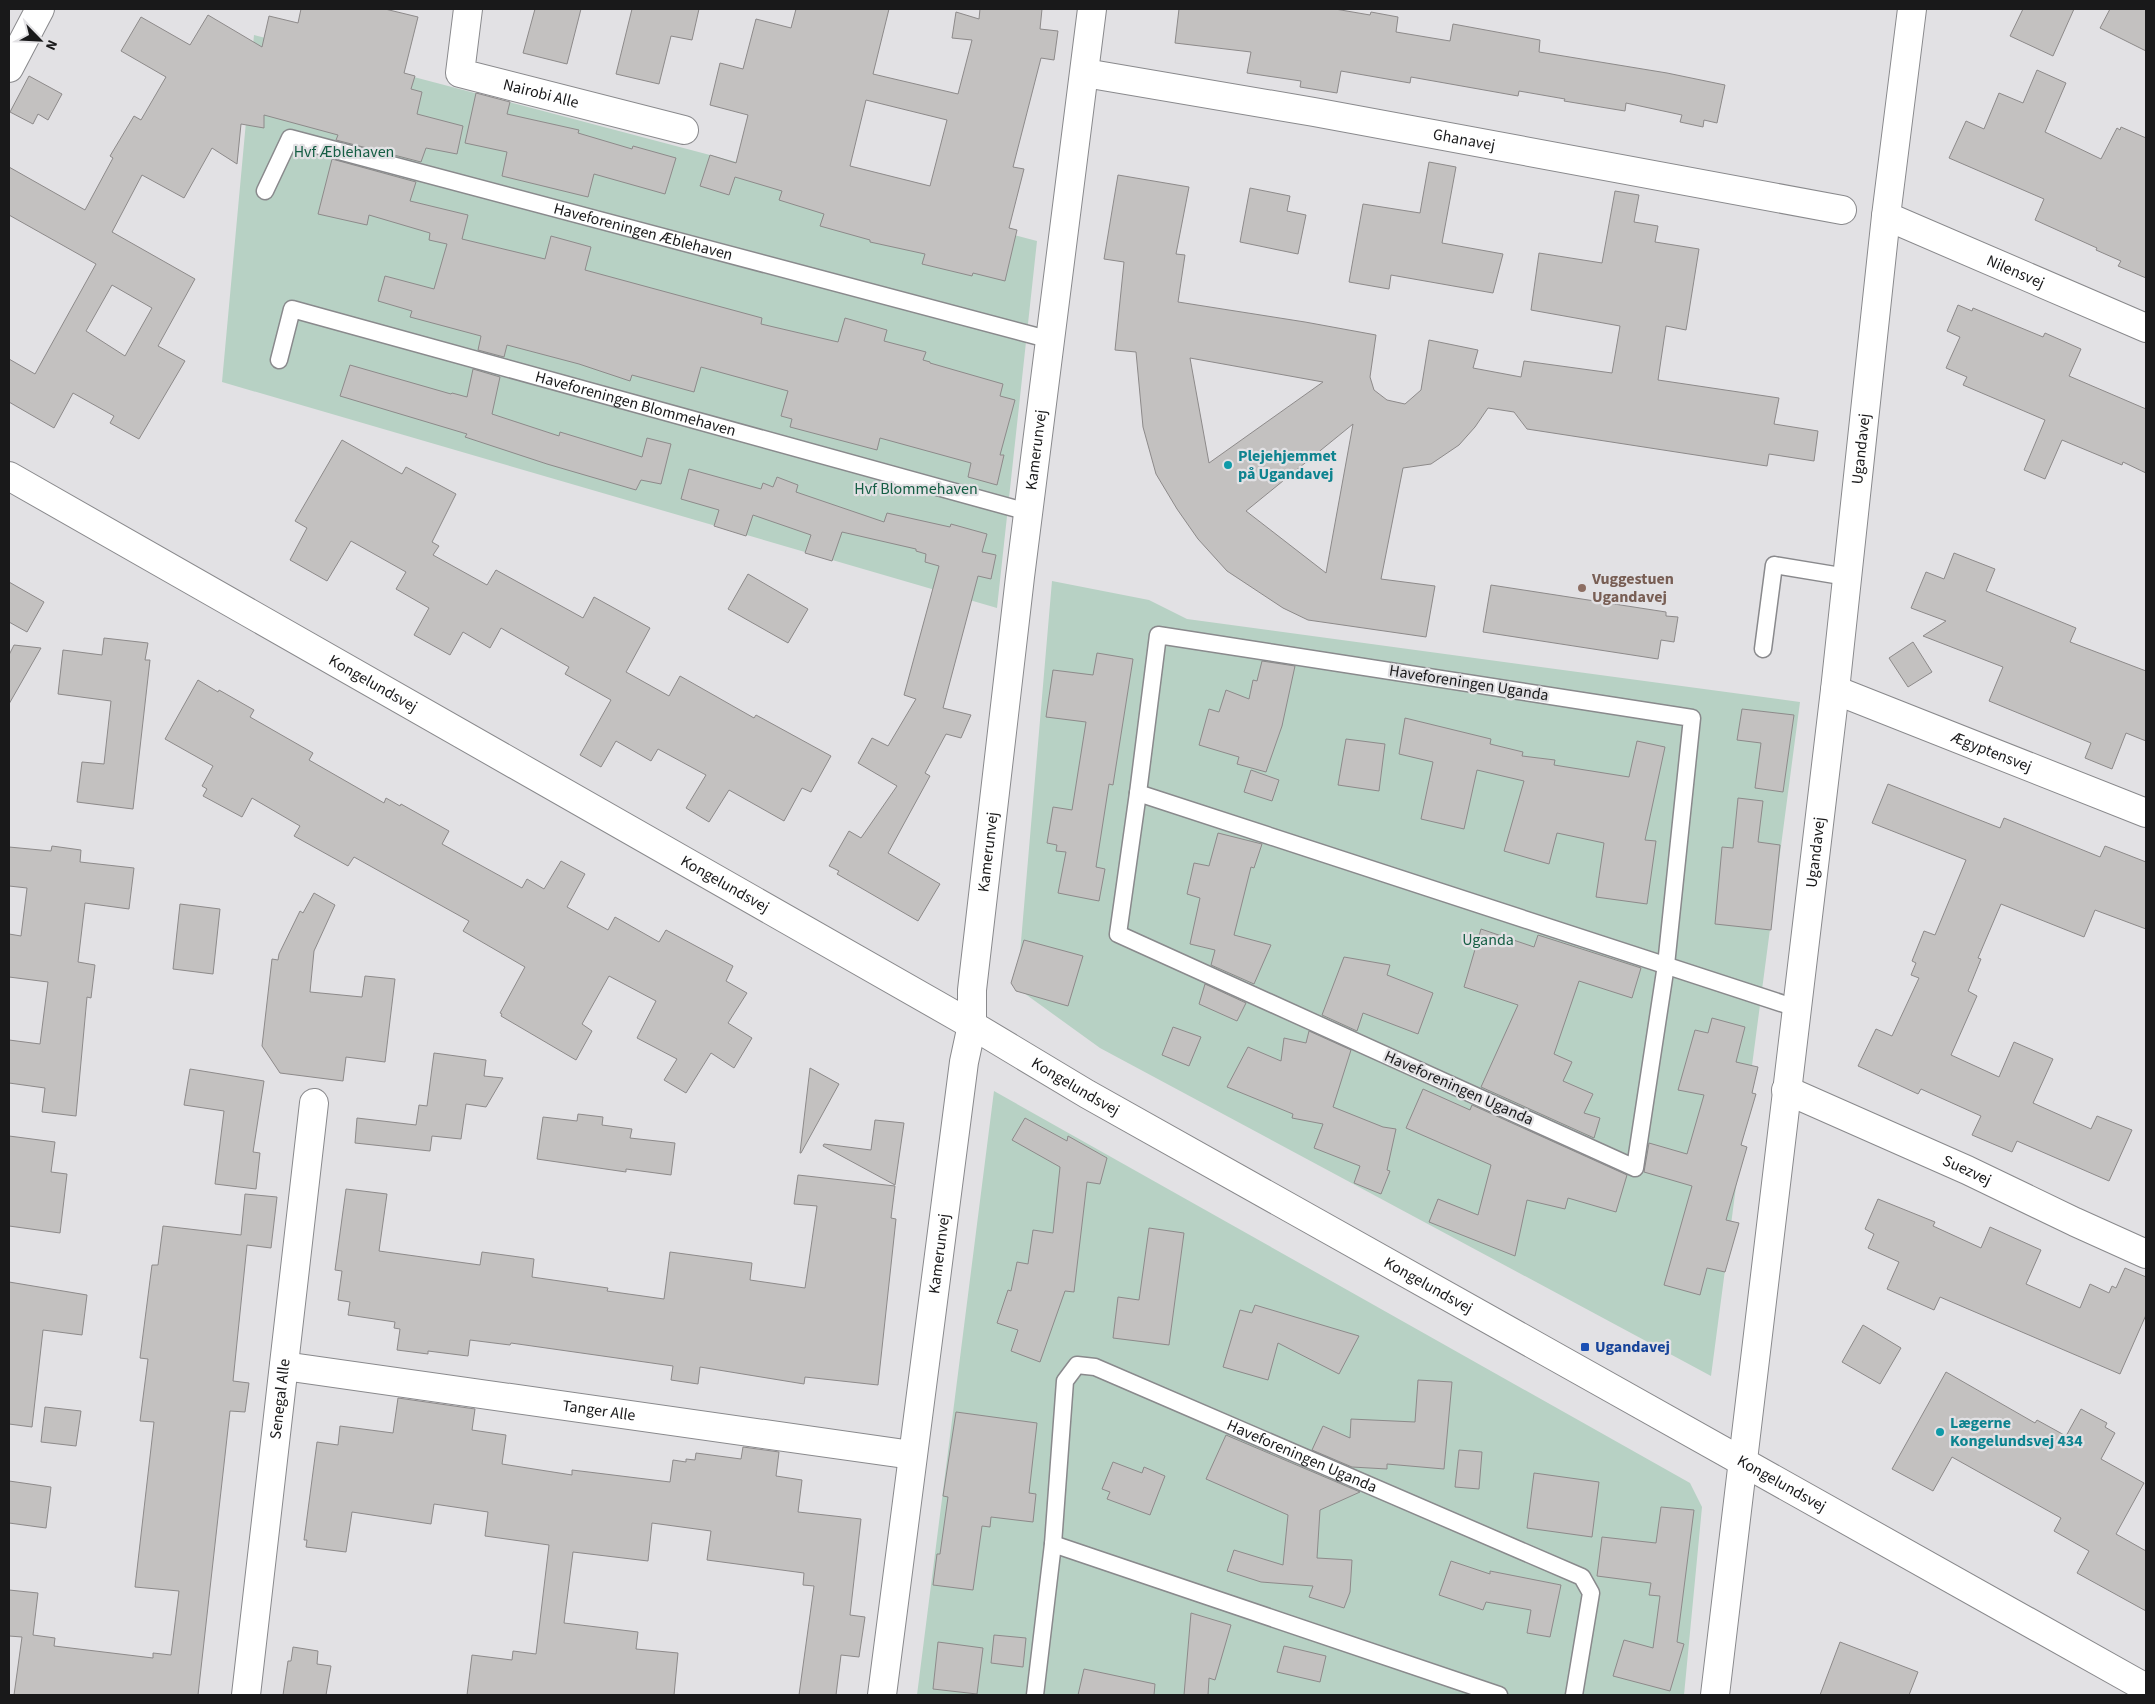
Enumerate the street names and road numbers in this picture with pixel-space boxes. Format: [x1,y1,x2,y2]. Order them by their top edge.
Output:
street label: Nairobi Alle [501,73,581,114]
street label: Ghanavej [1431,123,1497,156]
street label: Haveforeningen Æblehaven [551,197,735,266]
street label: Nilensvej [1983,250,2048,294]
street label: Haveforeningen Blommehaven [533,366,738,442]
street label: Kamerunvej [1020,408,1052,491]
street label: Ugandavej [1846,412,1876,485]
street label: Kongelundsvej [325,649,421,718]
street label: Haveforeningen Uganda [1388,660,1550,706]
street label: Ægyptensvej [1947,726,2035,778]
street label: Kamerunvej [972,811,1004,894]
street label: Ugandavej [1800,816,1831,889]
street label: Kongelundsvej [676,850,773,918]
street label: Haveforeningen Uganda [1381,1045,1537,1131]
street label: Kongelundsvej [1027,1052,1124,1121]
street label: Suezvej [1939,1150,1995,1191]
street label: Kamerunvej [923,1212,955,1295]
street label: Kongelundsvej [1380,1252,1477,1319]
street label: Senegal Alle [264,1357,296,1440]
street label: Tanger Alle [561,1395,637,1427]
street label: Haveforeningen Uganda [1223,1414,1380,1498]
street label: Kongelundsvej [1733,1450,1830,1517]

